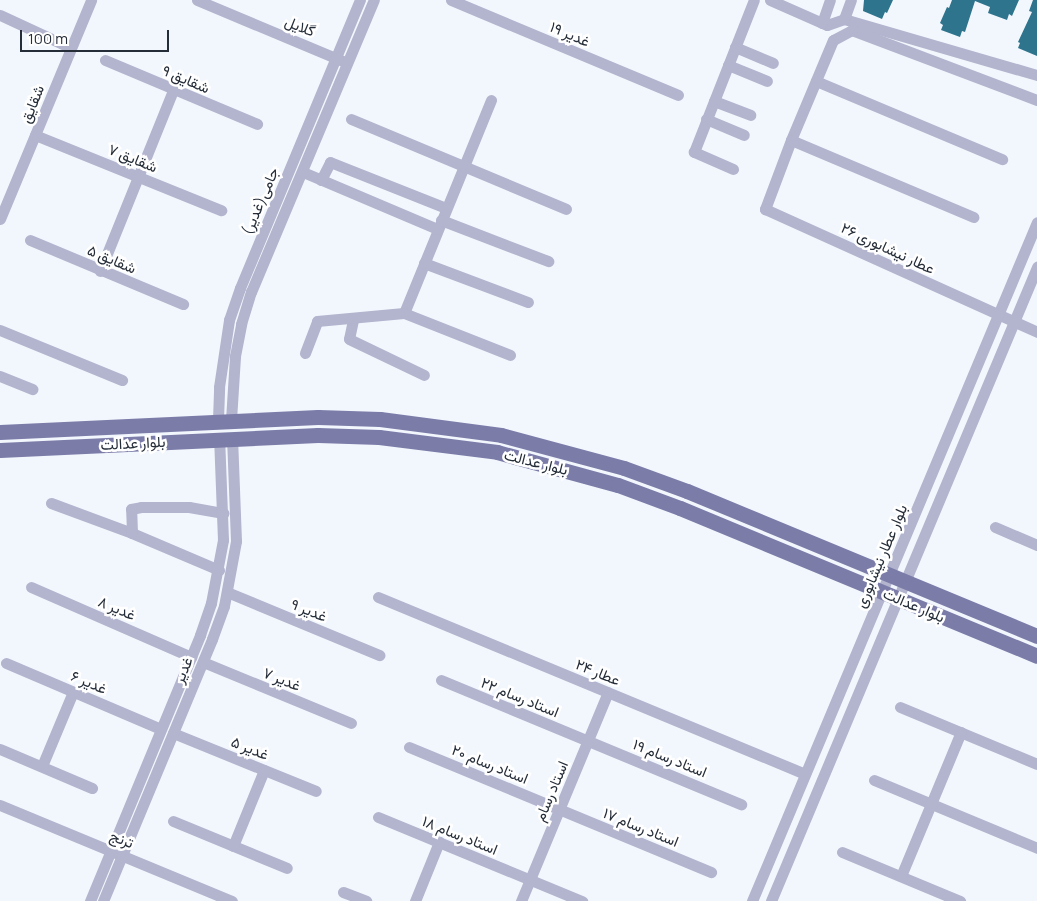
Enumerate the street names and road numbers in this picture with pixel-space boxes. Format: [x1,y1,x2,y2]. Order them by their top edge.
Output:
street label: گلایل [282,12,318,40]
street label: غدیر ۱۹ [547,18,593,50]
street label: شقایق ۹ [160,61,212,97]
street label: شقایق [16,82,48,126]
street label: شقایق ۷ [106,140,160,176]
street label: جامی(غدیر) [238,165,282,237]
street label: عطار نیشابوری ۲۶ [838,218,938,278]
street label: شقایق ۵ [85,241,139,277]
street label: بلوار عدالت [100,432,166,454]
street label: بلوار عدالت [502,445,570,479]
street label: بلوار عطار نیشابوری [851,502,911,610]
street label: بلوار عدالت [881,584,947,626]
street label: غدیر ۸ [96,592,138,624]
street label: غدیر ۹ [288,595,330,625]
street label: غدیر [169,654,197,686]
street label: عطار ۲۴ [573,655,623,689]
street label: غدیر ۷ [261,663,303,695]
street label: غدیر ۶ [68,666,110,698]
street label: استاد رسام ۲۲ [478,673,562,721]
street label: غدیر ۵ [229,732,271,764]
street label: استاد رسام ۱۹ [630,735,710,781]
street label: استاد رسام ۲۰ [449,740,531,788]
street label: استاد رسام [530,758,572,824]
street label: استاد رسام ۱۷ [601,804,681,850]
street label: استاد رسام ۱۸ [420,812,500,858]
street label: ترنج [108,826,136,852]

